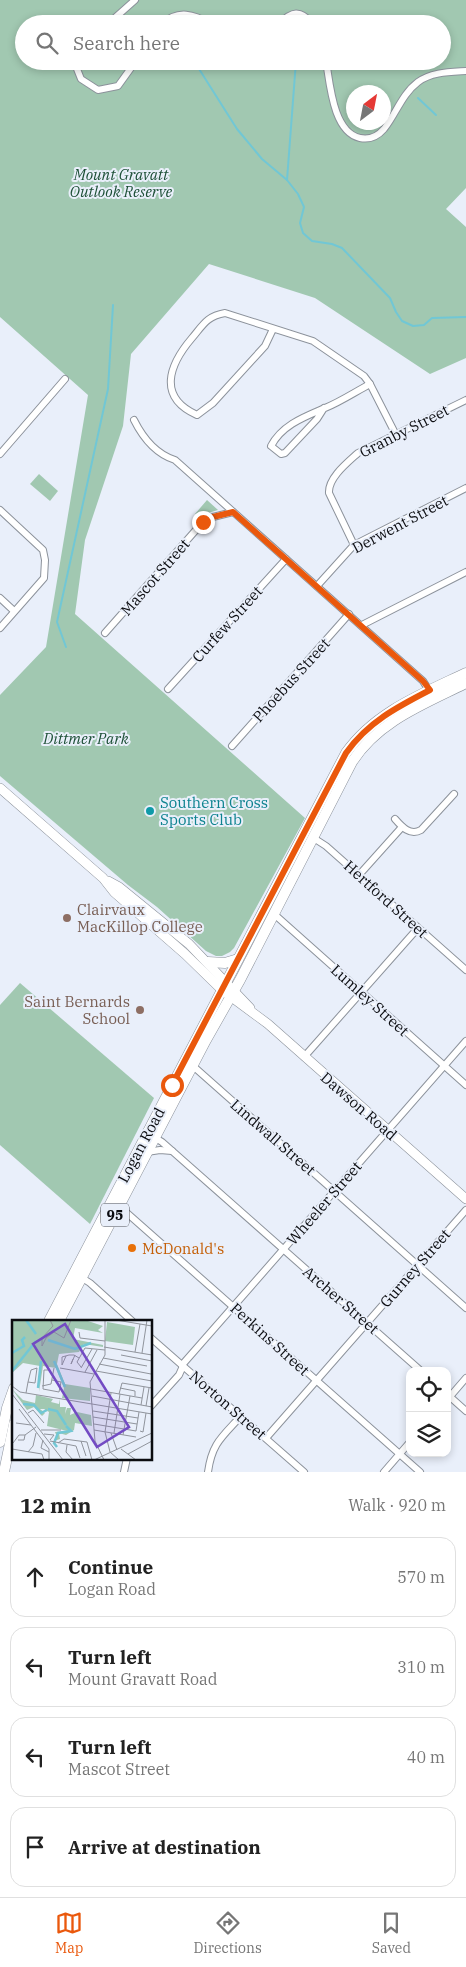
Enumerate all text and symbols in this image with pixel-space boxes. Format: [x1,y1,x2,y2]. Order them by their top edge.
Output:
search box [15,15,451,70]
icon: search [33,29,61,57]
text: Search here [73,31,180,55]
north arrow [346,85,391,130]
park label: Mount Gravatt Outlook Reserve [70,165,172,201]
street label: Granby Street [356,400,452,462]
street label: Derwent Street [349,491,451,557]
route end [192,511,215,534]
street label: Mascot Street [116,535,194,619]
street label: Curfew Street [188,582,266,666]
street label: Phoebus Street [248,634,334,726]
park label: Dittmer Park [42,729,129,748]
place label: Southern Cross Sports Club [160,793,268,829]
marker: Southern Cross Sports Club [144,805,156,817]
street label: Hertford Street [340,856,432,942]
place label: Clairvaux MacKillop College [77,900,203,936]
marker: Clairvaux MacKillop College [61,912,73,924]
street label: Lumley Street [327,960,413,1040]
place label: Saint Bernards School [24,992,130,1028]
marker: Saint Bernards School [134,1004,146,1016]
street label: Dawson Road [317,1068,401,1144]
route start [161,1074,184,1097]
street label: Lindwall Street [227,1095,319,1179]
street label: Logan Road [113,1104,169,1186]
street label: Wheeler Street [282,1157,366,1249]
road number: 95 [101,1204,129,1226]
street label: Gurney Street [376,1225,454,1311]
place label: McDonald's [142,1239,224,1258]
marker: McDonald's [126,1242,138,1254]
street label: Archer Street [299,1262,383,1338]
street label: Perkins Street [227,1299,313,1379]
inset map [12,1320,152,1460]
street label: Norton Street [186,1366,270,1444]
map controls [406,1367,451,1457]
button: locate [406,1367,451,1412]
button: layers [406,1412,451,1457]
text: 12 min [20,1491,91,1519]
text: Walk · 920 m [348,1495,446,1515]
text: Continue [68,1555,153,1579]
icon: ahead [21,1563,49,1591]
text: 570 m [397,1567,445,1587]
text: Logan Road [68,1579,156,1599]
text: Turn left [68,1645,151,1669]
icon: left [21,1653,49,1681]
text: 310 m [397,1657,445,1677]
text: Mount Gravatt Road [68,1669,218,1689]
text: Turn left [68,1735,151,1759]
icon: left [21,1743,49,1771]
text: 40 m [407,1747,445,1767]
text: Mascot Street [68,1759,170,1779]
icon: arrive [21,1833,49,1861]
text: Arrive at destination [68,1835,261,1859]
tab: Map [55,1909,83,1957]
tab: Directions [193,1909,262,1957]
tab: Saved [372,1909,411,1957]

